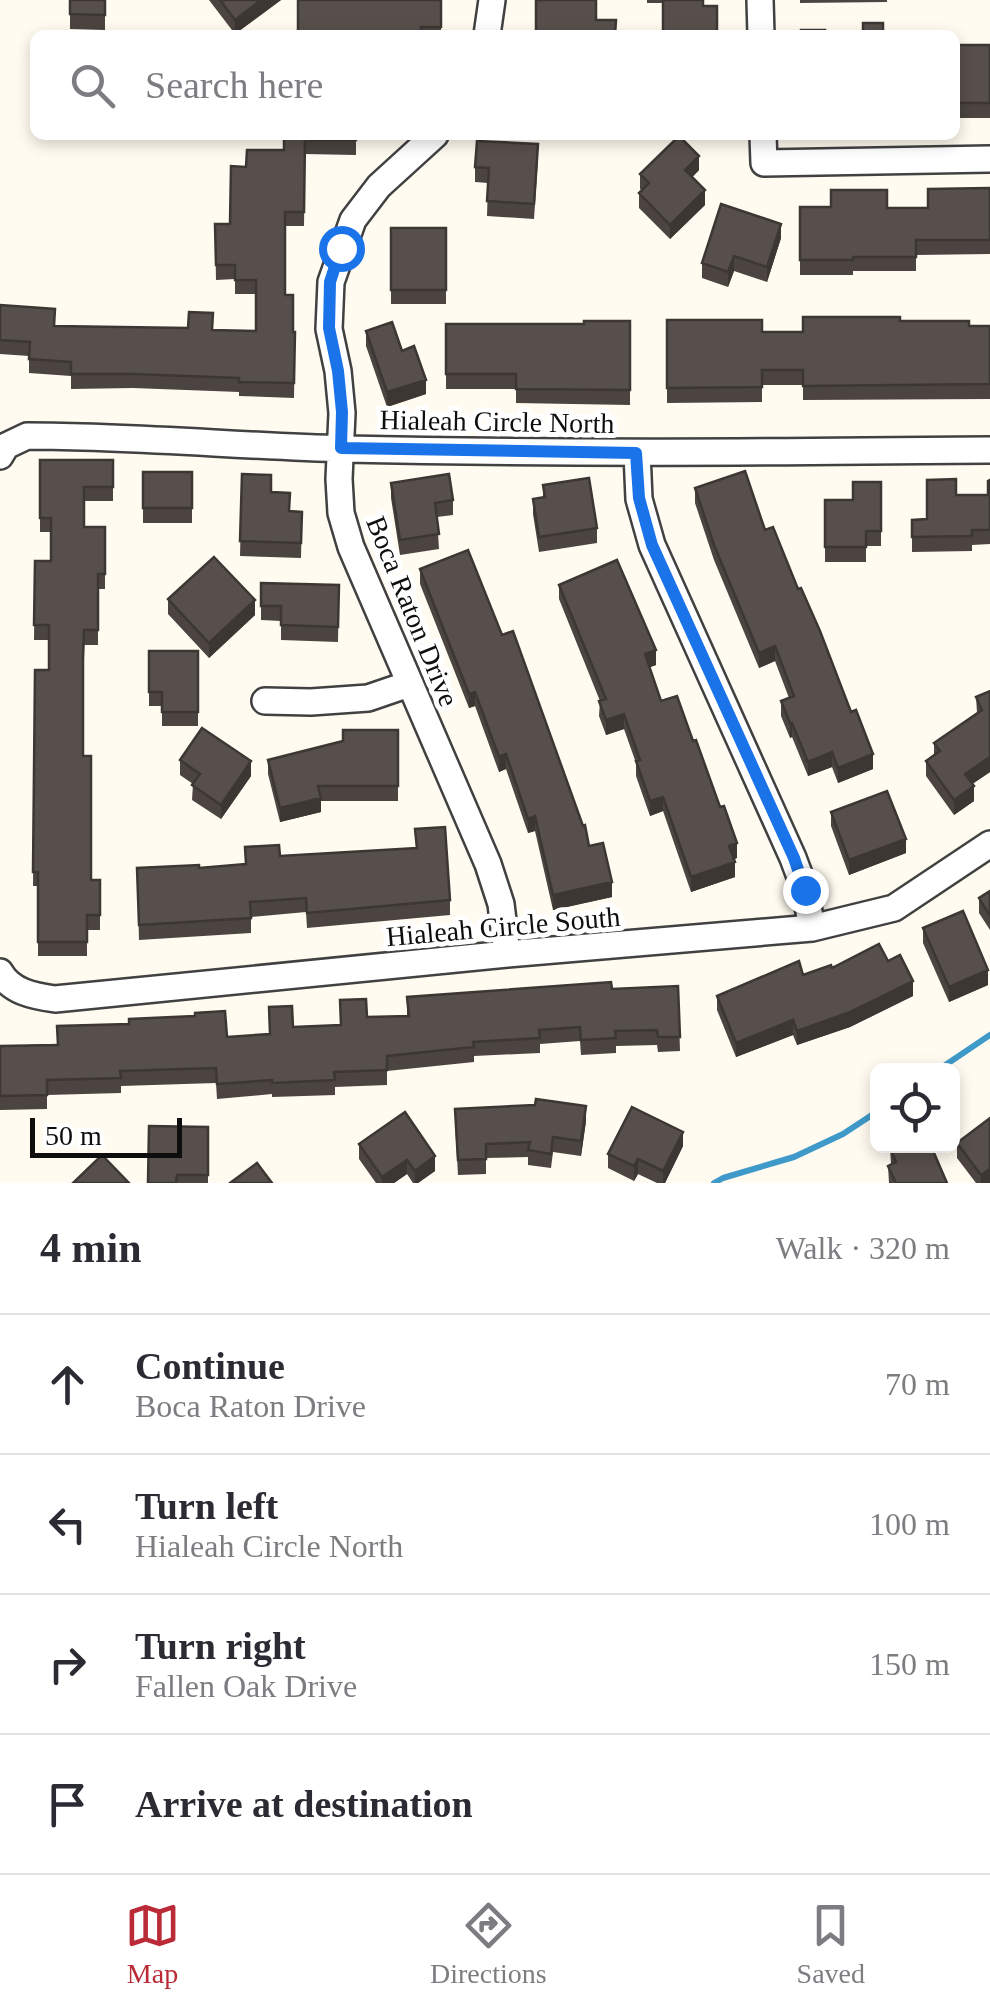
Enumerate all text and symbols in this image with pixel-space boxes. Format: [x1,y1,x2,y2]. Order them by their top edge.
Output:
search box [30,30,960,140]
icon: search [65,58,120,113]
text: Search here [145,64,323,106]
route start [319,226,365,272]
street label: Hialeah Circle North [379,404,615,439]
street label: Boca Raton Drive [360,512,465,711]
route end [783,868,829,914]
street label: Hialeah Circle South [385,901,621,952]
map controls [870,1063,960,1153]
button: locate [870,1063,960,1153]
scale bar [30,1113,182,1158]
text: 50 m [45,1120,102,1151]
text: 4 min [40,1225,142,1271]
text: Walk · 320 m [776,1230,950,1266]
text: Continue [135,1345,285,1387]
icon: ahead [40,1357,95,1412]
text: 70 m [885,1366,950,1402]
text: Boca Raton Drive [135,1388,366,1424]
text: Turn left [135,1485,278,1527]
icon: left [40,1497,95,1552]
text: 100 m [869,1506,950,1542]
text: Hialeah Circle North [135,1528,403,1564]
text: Turn right [135,1625,306,1667]
icon: right [40,1637,95,1692]
text: 150 m [869,1646,950,1682]
text: Fallen Oak Drive [135,1668,357,1704]
icon: arrive [40,1777,95,1832]
text: Arrive at destination [135,1783,473,1825]
tab: Map [125,1898,180,1990]
tab: Directions [430,1898,547,1990]
tab: Saved [797,1898,865,1990]

